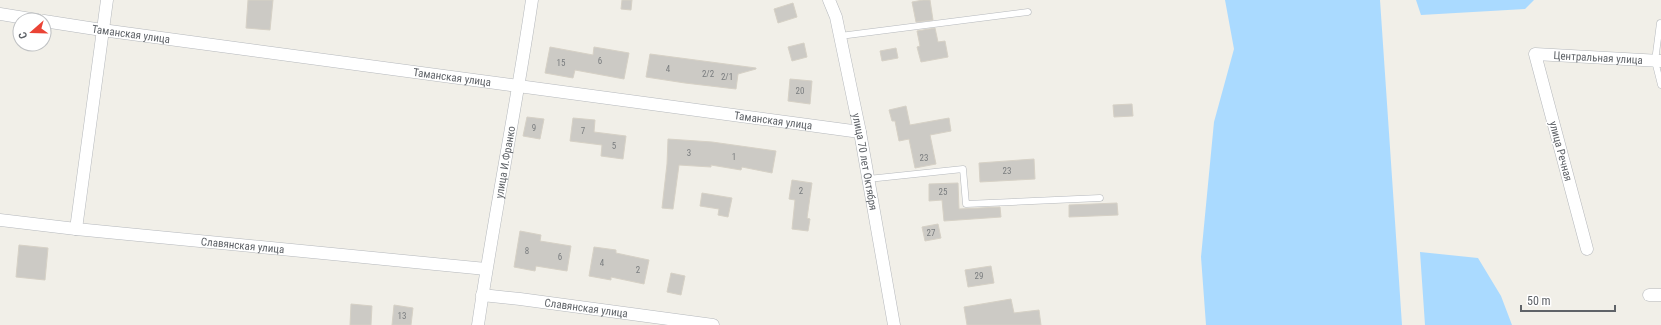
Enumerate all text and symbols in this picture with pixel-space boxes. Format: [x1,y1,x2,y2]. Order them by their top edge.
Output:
north arrow [12,12,52,52]
street label: Таманская улица [91,23,171,46]
text: С [16,30,30,40]
street label: Центральная улица [1553,49,1643,67]
house number: 6 [598,56,602,66]
house number: 15 [557,58,566,68]
house number: 4 [666,64,671,74]
street label: Таманская улица [412,66,492,89]
house number: 2/2 [702,69,715,79]
house number: 2/1 [721,72,733,82]
house number: 20 [796,86,804,96]
street label: Таманская улица [733,109,813,133]
street label: улица 70 лет Октября [849,112,880,211]
street label: улица Речная [1546,120,1575,183]
house number: 9 [532,123,536,133]
street label: улица И.Франко [493,125,518,200]
house number: 7 [581,126,586,136]
house number: 5 [612,141,617,151]
house number: 3 [687,148,691,158]
house number: 1 [732,152,736,162]
house number: 23 [920,153,928,163]
house number: 23 [1003,166,1011,176]
house number: 2 [799,186,804,196]
house number: 25 [939,187,948,197]
house number: 27 [927,228,936,238]
street label: Славянская улица [200,235,285,256]
house number: 8 [525,246,529,256]
house number: 6 [558,252,562,262]
house number: 4 [600,258,605,268]
house number: 2 [636,265,641,275]
house number: 29 [975,271,983,281]
scale bar [1521,287,1615,313]
text: 50 m [1527,294,1551,308]
street label: Славянская улица [544,296,629,320]
house number: 13 [398,311,406,321]

